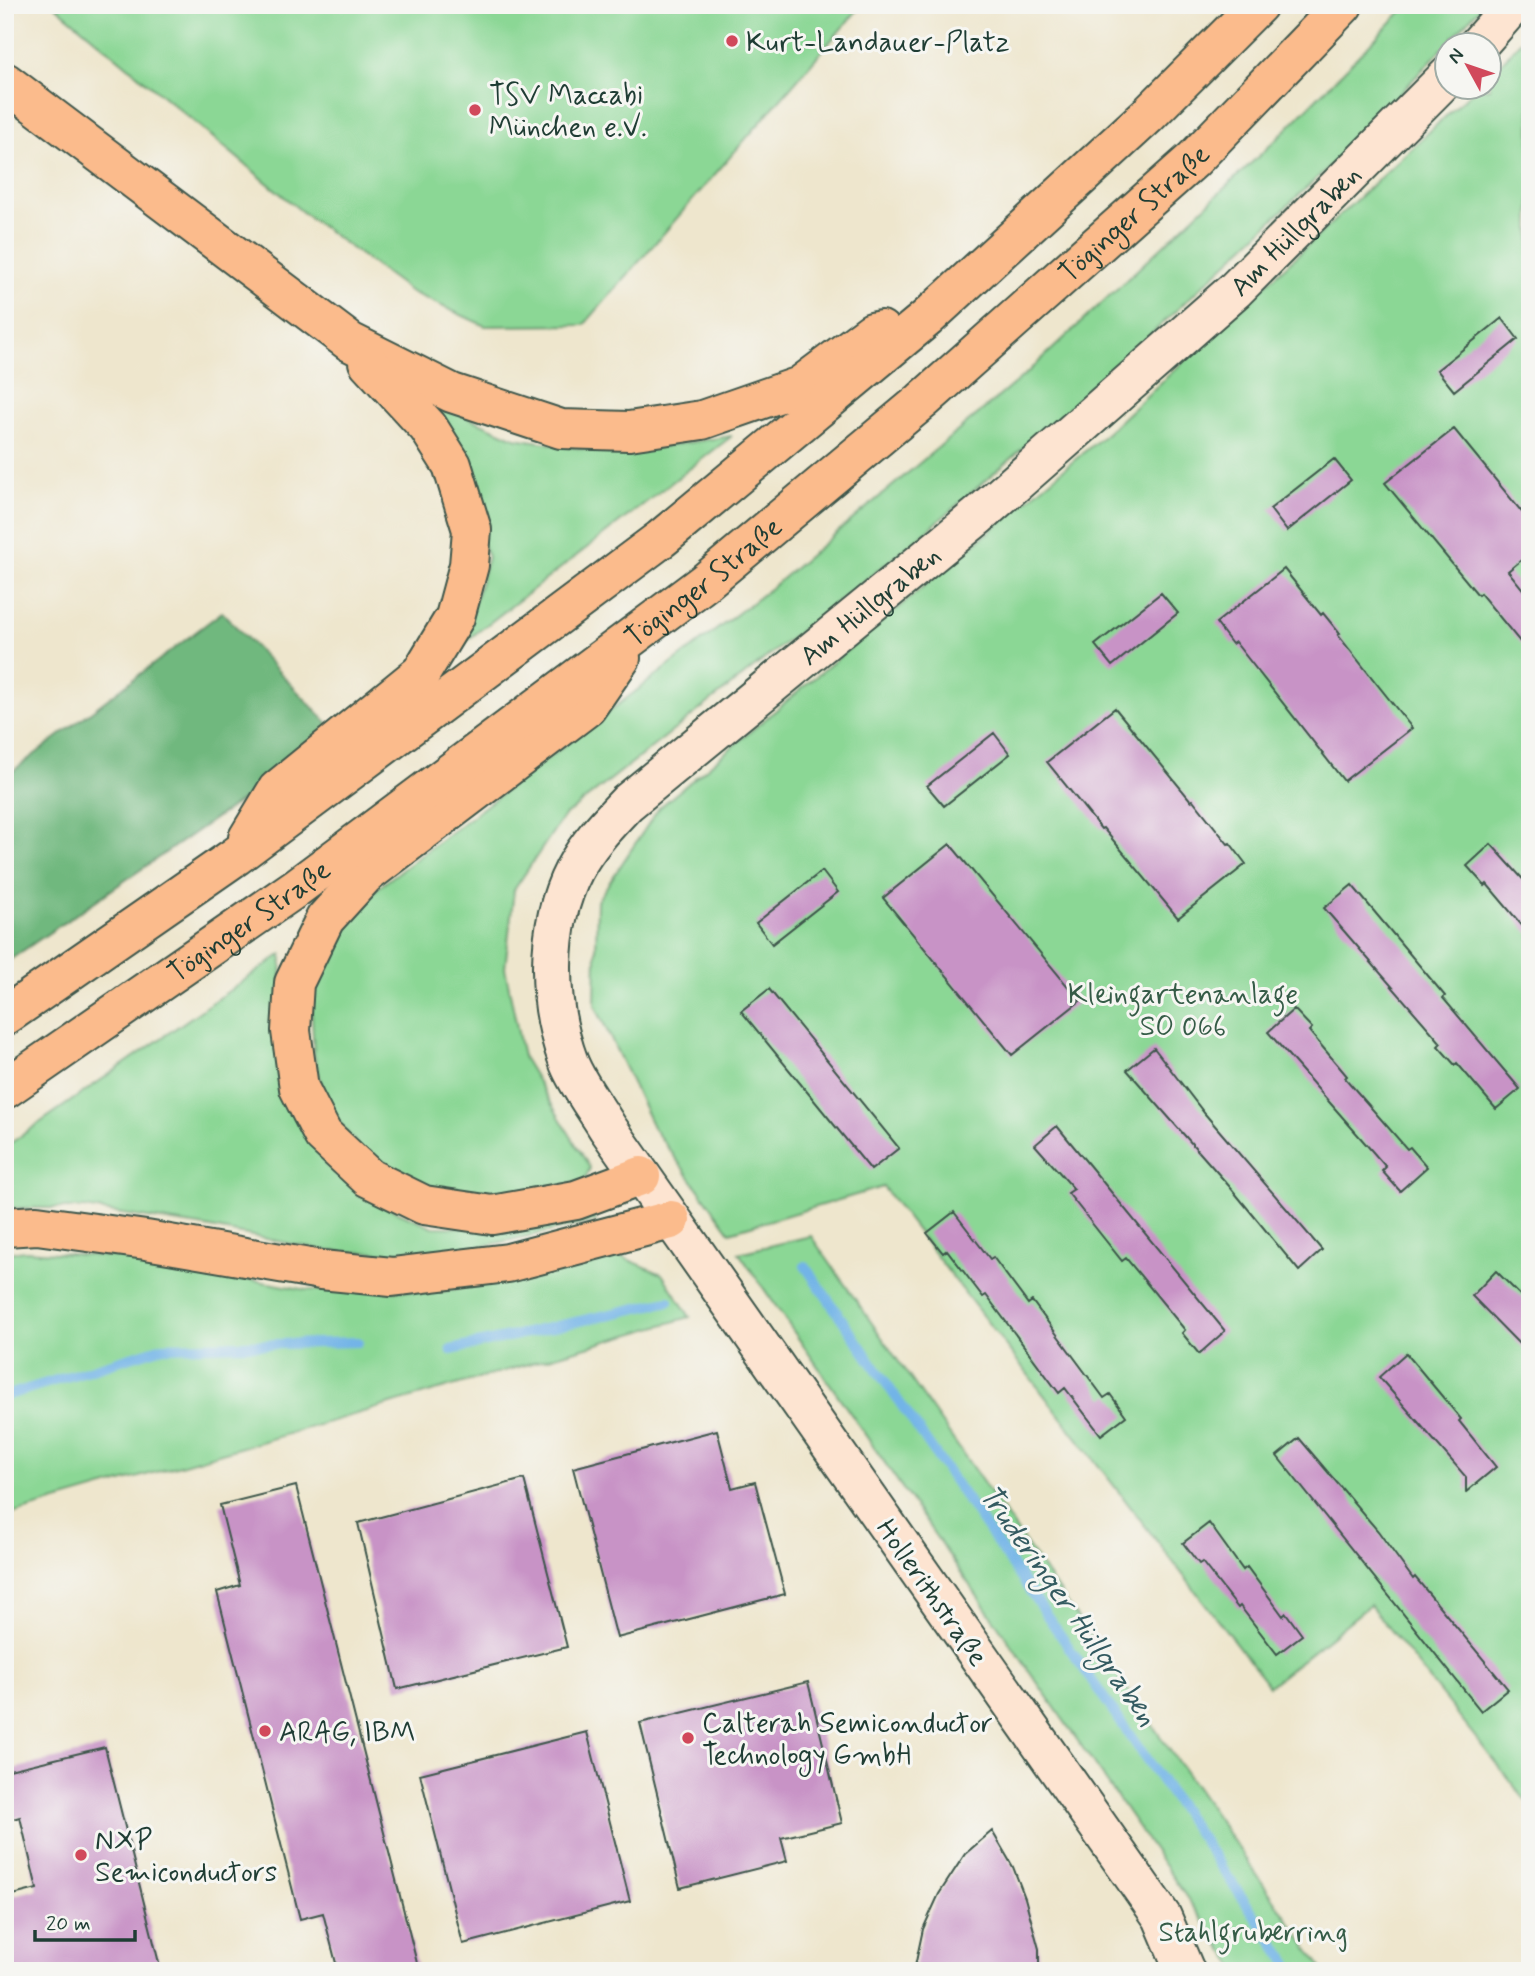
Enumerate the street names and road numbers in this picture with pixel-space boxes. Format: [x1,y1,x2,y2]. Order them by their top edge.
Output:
street label: Töginger Straße [1051,138,1219,292]
street label: Am Hüllgraben [1223,158,1370,306]
street label: Töginger Straße [618,510,791,657]
street label: Am Hüllgraben [793,538,949,675]
street label: Töginger Straße [161,853,339,992]
street label: Hollerithstraße [867,1512,995,1674]

